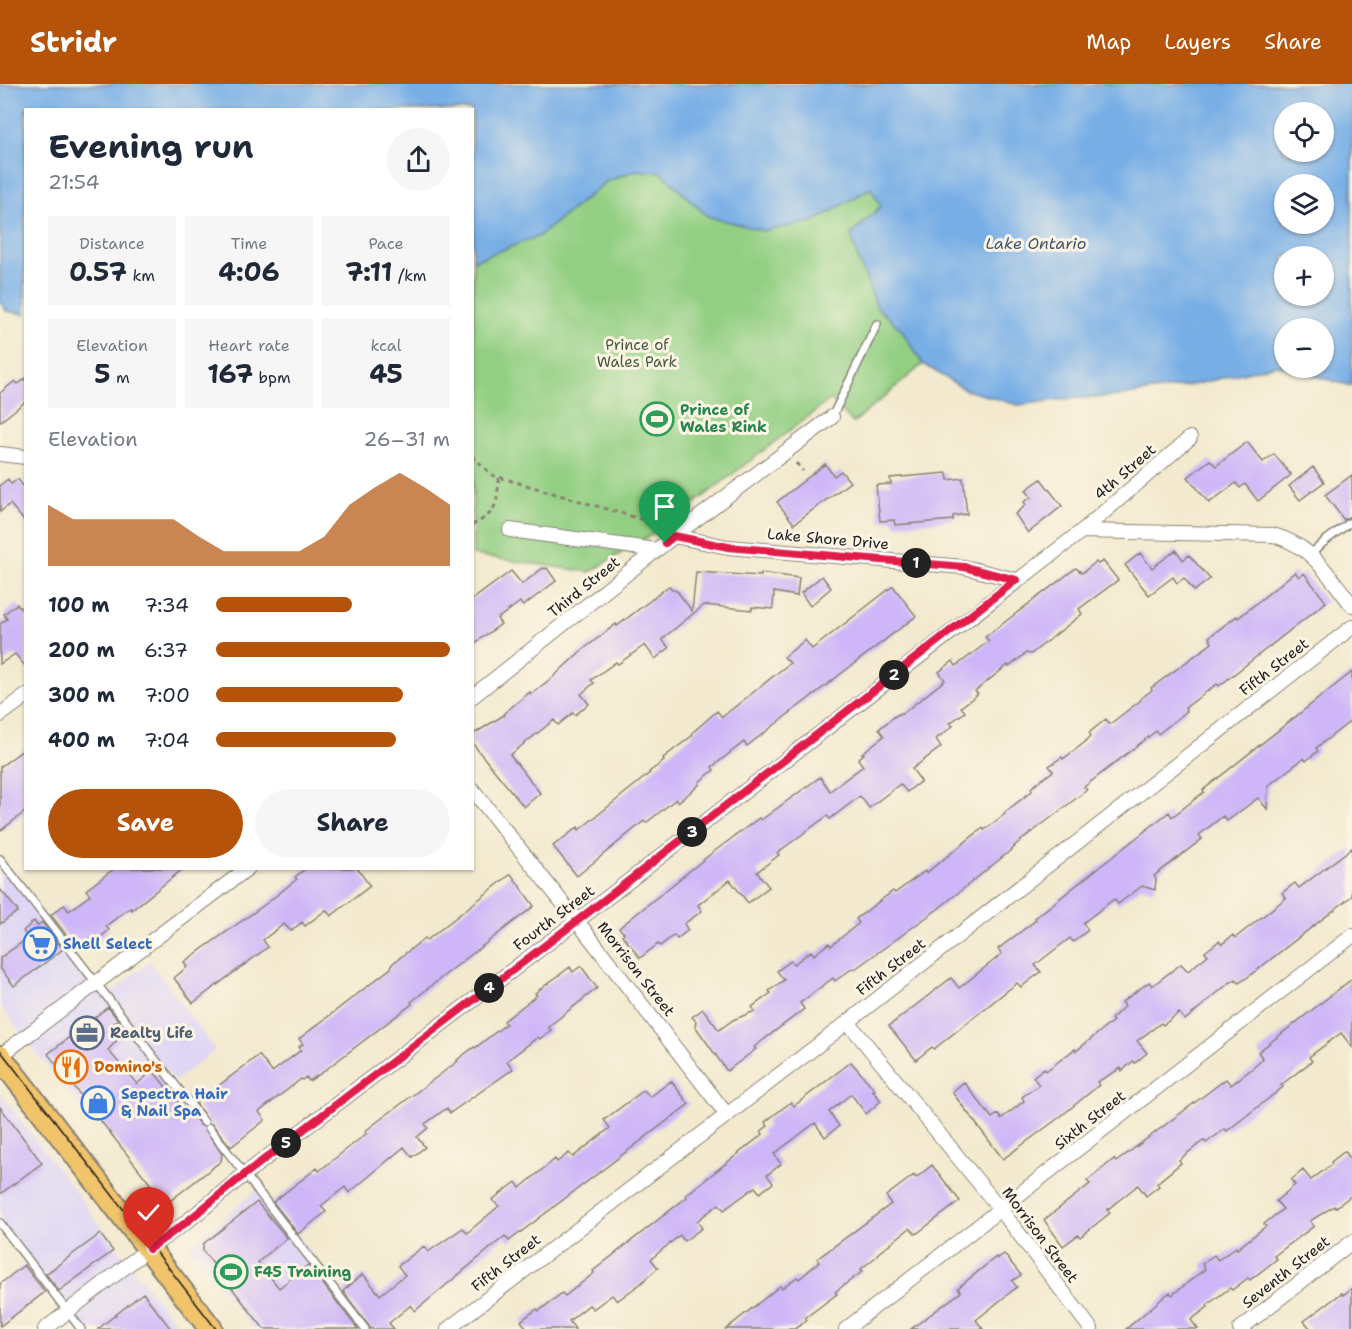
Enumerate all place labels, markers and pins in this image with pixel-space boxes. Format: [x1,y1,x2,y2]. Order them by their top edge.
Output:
place label: Prince of Wales Rink [680,400,767,437]
sports icon: Prince of Wales Rink [639,401,675,437]
pin [639,481,690,543]
pin: 1 [901,548,931,578]
pin: 2 [879,660,909,690]
pin: 3 [677,817,707,847]
supermarket icon: Shell Select [22,926,58,962]
place label: Shell Select [63,934,152,954]
pin: 4 [474,973,504,1003]
office icon: Realty Life [69,1015,105,1051]
place label: Realty Life [110,1023,193,1043]
restaurant icon: Domino's [53,1049,89,1085]
place label: Domino's [94,1057,163,1077]
place label: Sepectra Hair & Nail Spa [121,1084,228,1121]
shop icon: Sepectra Hair & Nail Spa [80,1085,116,1121]
pin: 5 [271,1128,301,1158]
pin [123,1187,174,1249]
sports icon: F45 Training [213,1254,249,1290]
place label: F45 Training [254,1262,352,1282]

